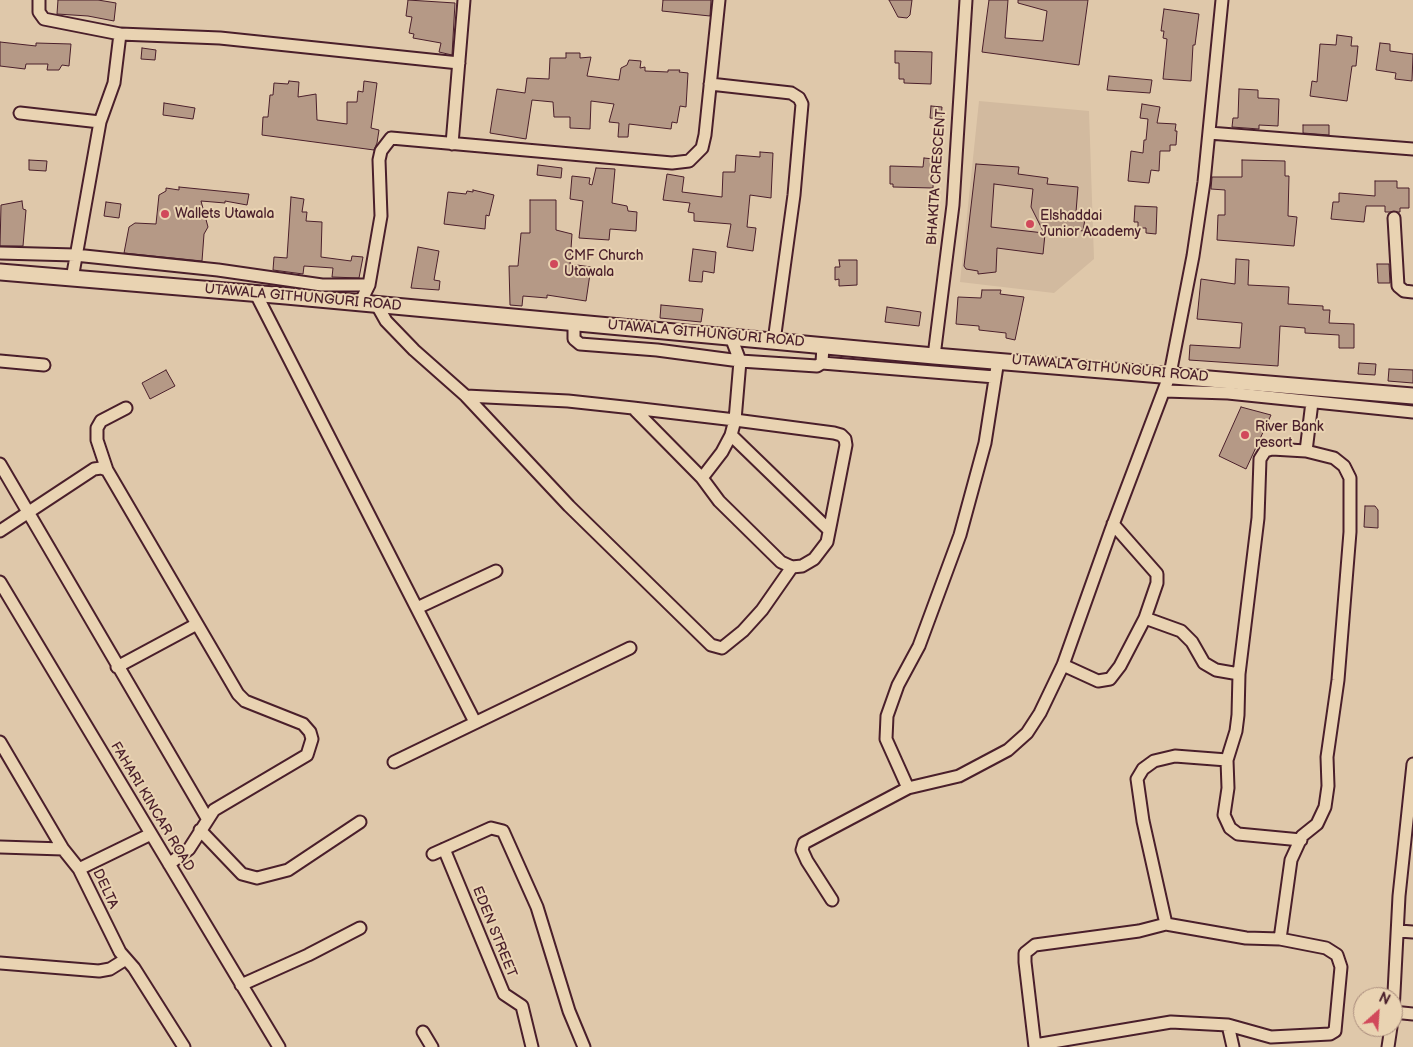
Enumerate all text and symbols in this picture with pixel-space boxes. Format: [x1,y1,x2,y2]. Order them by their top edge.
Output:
street label: BHAKITA CRESCENT [924,108,950,246]
place label: Wallets Utawala [175,206,274,222]
marker: Wallets Utawala [159,208,171,220]
place label: Elshaddai Junior Academy [1040,208,1141,240]
marker: Elshaddai Junior Academy [1024,218,1036,230]
place label: CMF Church Utawala [564,248,644,280]
marker: CMF Church Utawala [548,258,560,270]
street label: UTAWALA GITHUNGURI ROAD [204,281,402,315]
street label: UTAWALA GITHUNGURI ROAD [607,317,805,351]
street label: UTAWALA GITHUNGURI ROAD [1011,352,1209,386]
place label: River Bank resort [1255,419,1324,452]
marker: River Bank resort [1239,429,1251,441]
street label: FAHARI KINCAR ROAD [107,739,197,875]
street label: DELTA [89,866,121,912]
street label: EDEN STREET [468,884,520,980]
north arrow [1353,987,1403,1037]
text: N [1376,989,1393,1009]

